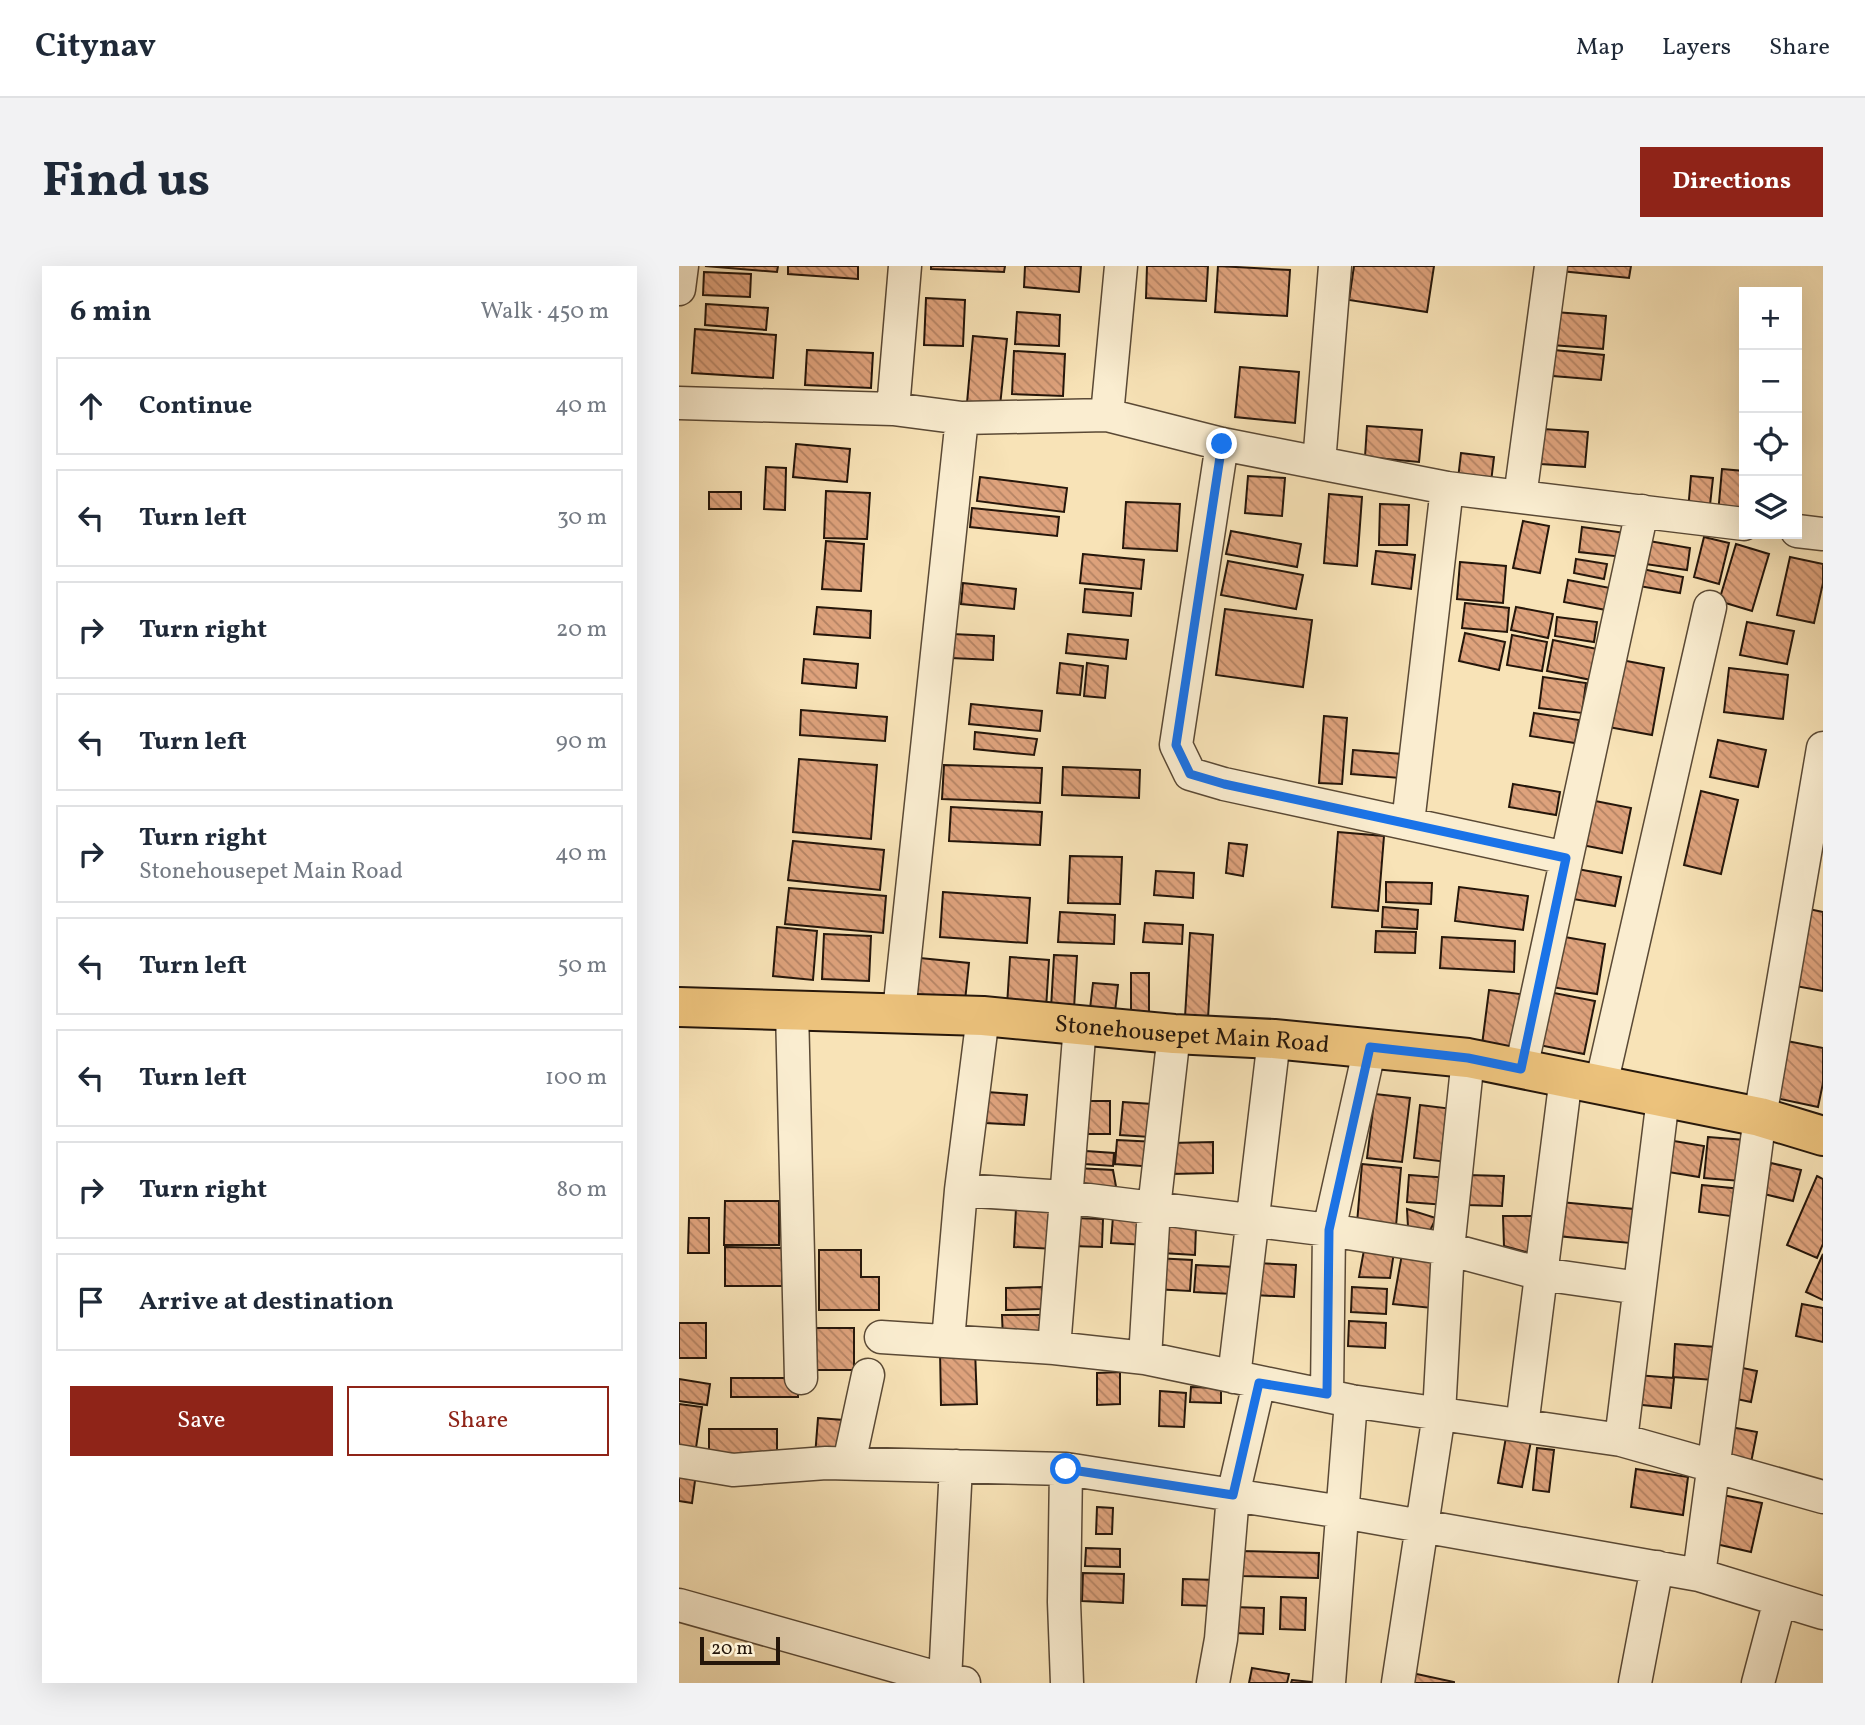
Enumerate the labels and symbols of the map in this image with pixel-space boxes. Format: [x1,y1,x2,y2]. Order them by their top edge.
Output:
route end [1206,428,1237,459]
street label: Stonehousepet Main Road [1053,1008,1331,1063]
route start [1050,1453,1081,1484]
scale bar [700,1634,781,1666]

